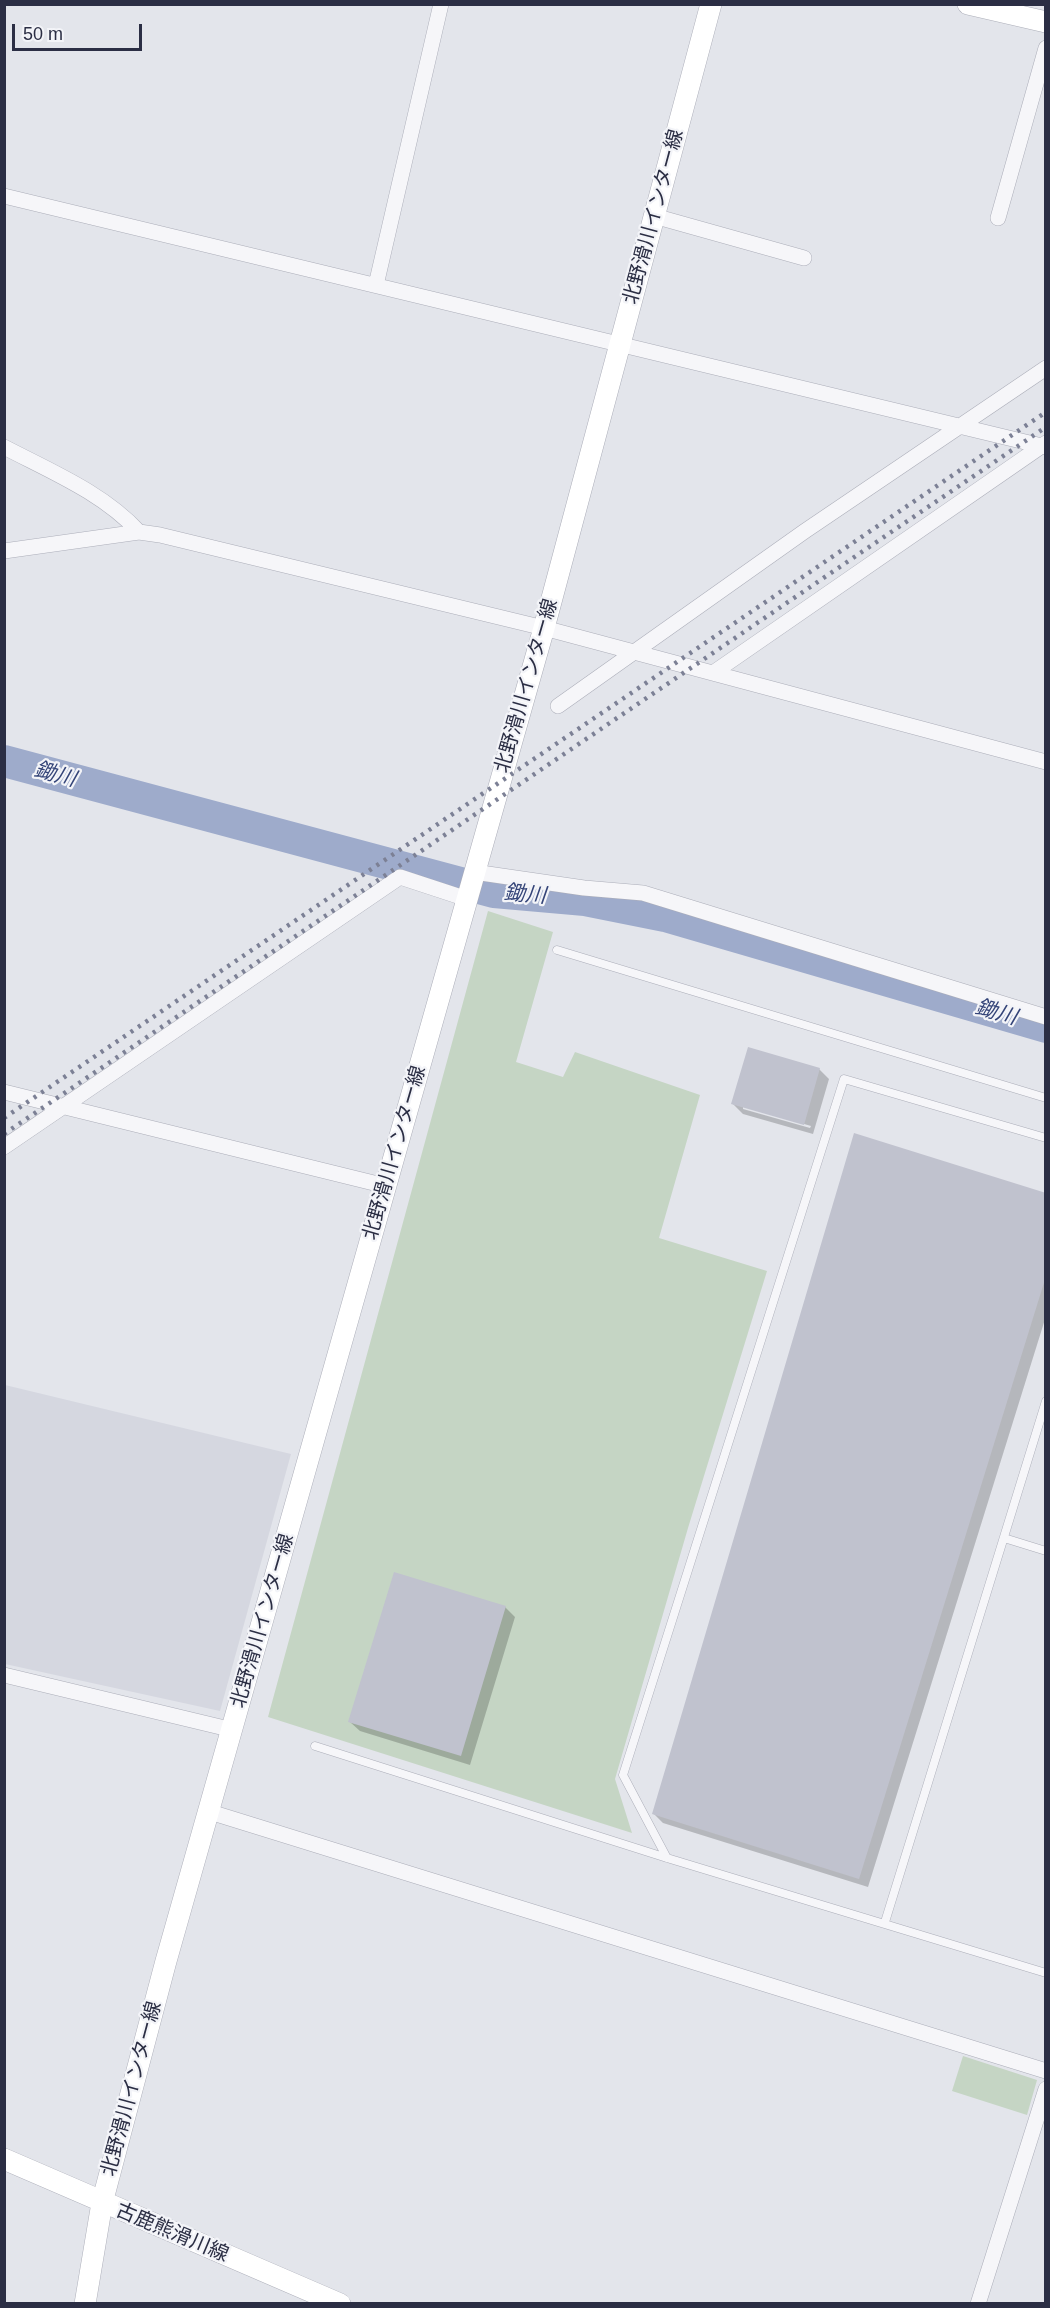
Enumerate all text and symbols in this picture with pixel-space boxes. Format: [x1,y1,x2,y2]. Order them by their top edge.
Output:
scale bar [15,12,146,50]
text: 50 m [23,24,63,44]
street label: 北野滑川インター線 [619,127,689,307]
street label: 北野滑川インター線 [491,596,563,776]
water label: 鋤川 [31,757,79,793]
water label: 鋤川 [503,881,547,909]
water label: 鋤川 [972,995,1020,1031]
street label: 北野滑川インター線 [359,1063,431,1243]
street label: 北野滑川インター線 [227,1531,299,1711]
street label: 北野滑川インター線 [97,1999,167,2179]
street label: 古鹿熊滑川線 [112,2199,232,2267]

